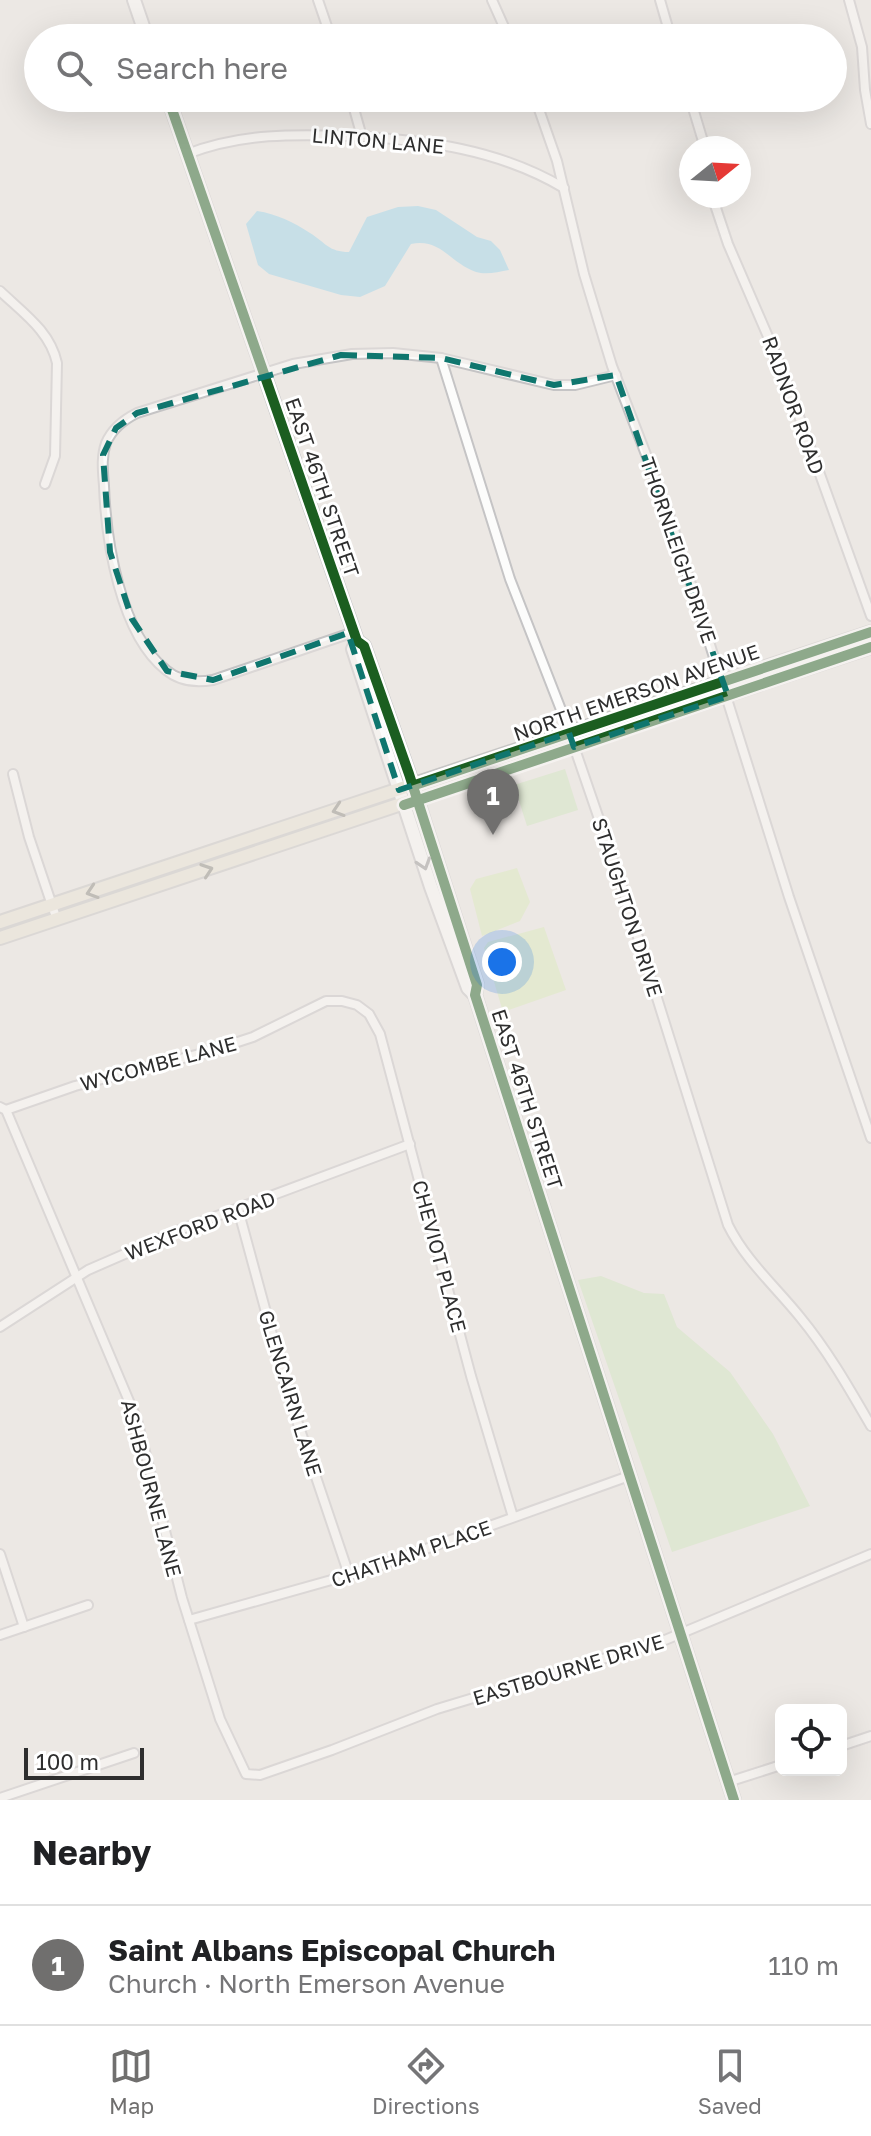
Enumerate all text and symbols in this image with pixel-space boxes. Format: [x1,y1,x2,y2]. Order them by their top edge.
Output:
search box [24,24,847,112]
icon: search [52,46,96,90]
text: Search here [116,50,288,86]
street label: LINTON LANE [311,122,445,158]
north arrow [679,136,751,208]
street label: RADNOR ROAD [758,333,830,477]
street label: EAST 46TH STREET [281,394,365,580]
street label: THORNLEIGH DRIVE [636,454,722,646]
street label: NORTH EMERSON AVENUE [510,639,762,745]
pin: 1 [467,769,519,835]
one-way arrow [332,801,346,817]
street label: STAUGHTON DRIVE [588,815,668,999]
one-way arrow [414,857,430,871]
one-way arrow [199,864,213,880]
one-way arrow [85,883,99,899]
your location [482,942,522,982]
street label: EAST 46TH STREET [488,1006,568,1192]
street label: WYCOMBE LANE [77,1031,239,1095]
street label: CHEVIOT PLACE [408,1177,472,1335]
street label: WEXFORD ROAD [121,1185,279,1265]
street label: GLENCAIRN LANE [254,1307,328,1479]
street label: ASHBOURNE LANE [117,1397,187,1579]
street label: CHATHAM PLACE [328,1514,494,1592]
street label: EASTBOURNE DRIVE [470,1628,666,1710]
map controls [775,1704,847,1776]
button: locate [775,1704,847,1776]
scale bar [24,1744,144,1780]
text: 100 m [36,1748,99,1775]
text: Nearby [32,1832,152,1872]
text: Saint Albans Episcopal Church [108,1932,556,1968]
text: 1 [51,1950,65,1981]
text: 110 m [768,1950,839,1981]
text: Church · North Emerson Avenue [108,1968,505,1999]
tab: Map [109,2044,154,2119]
tab: Directions [372,2044,480,2119]
tab: Saved [698,2044,762,2119]

